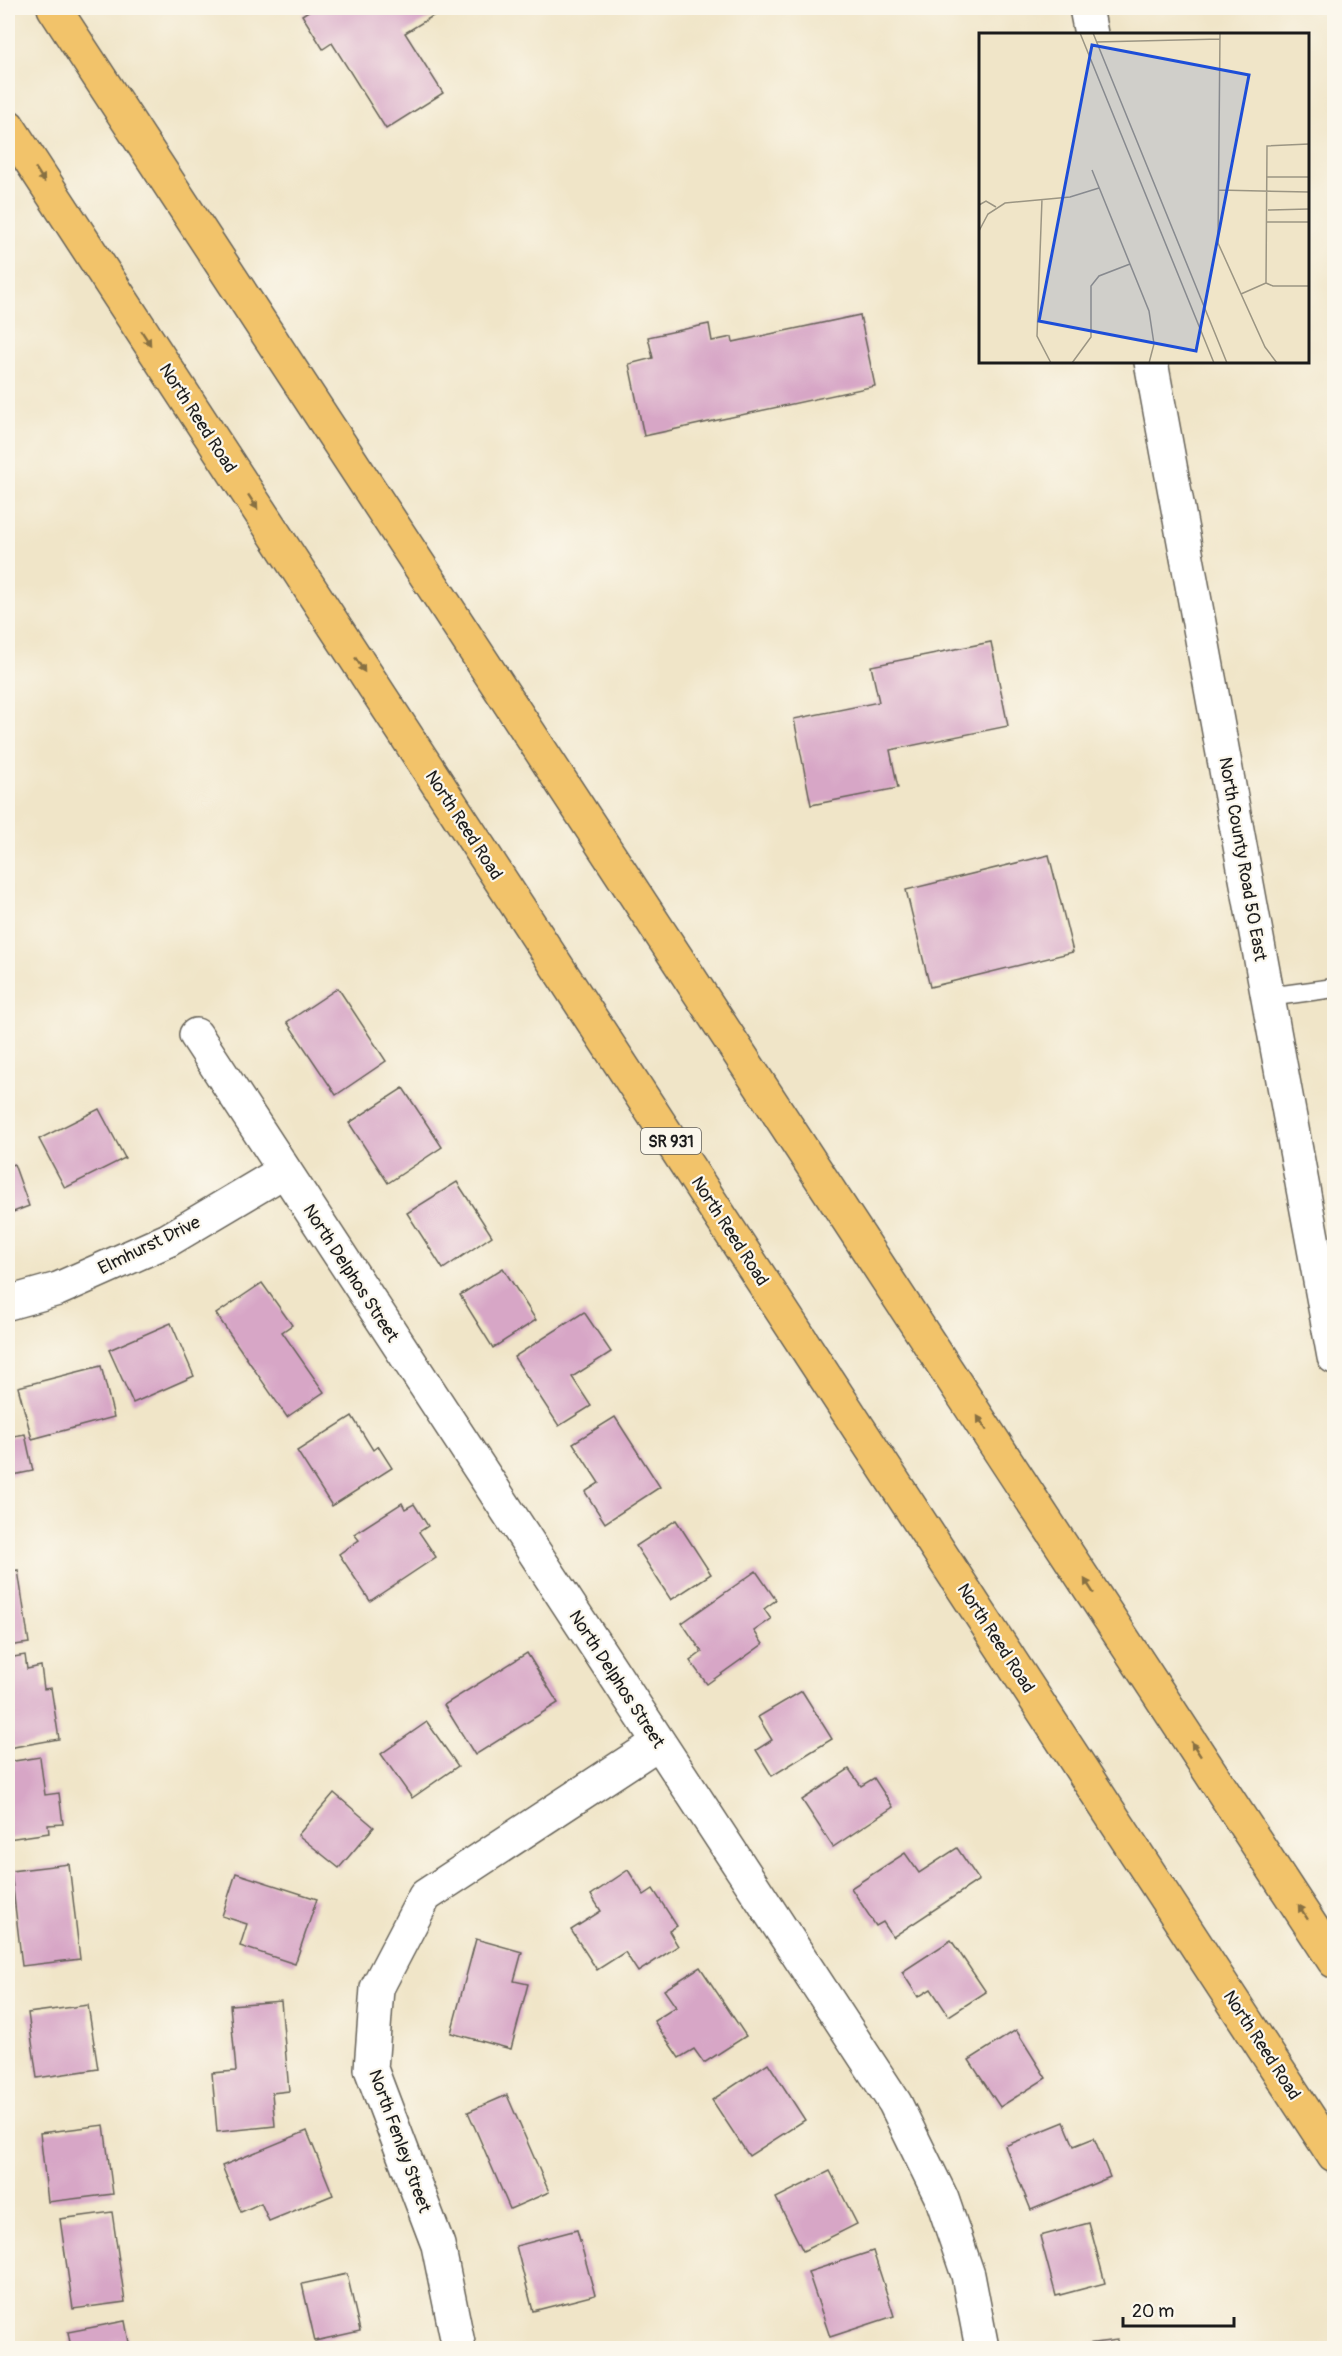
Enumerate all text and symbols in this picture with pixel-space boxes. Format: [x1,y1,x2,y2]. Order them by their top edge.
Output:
inset map [979,33,1309,363]
one-way arrow [34,167,45,183]
one-way arrow [140,330,152,346]
street label: North Reed Road [154,359,242,477]
one-way arrow [247,493,259,509]
one-way arrow [354,657,365,673]
street label: North County Road 50 East [1213,755,1272,964]
street label: North Reed Road [420,766,508,884]
road number: SR 931 [641,1128,701,1154]
street label: North Reed Road [686,1172,774,1290]
street label: North Delphos Street [297,1200,404,1347]
street label: Elmhurst Drive [94,1211,204,1280]
one-way arrow [977,1415,988,1431]
one-way arrow [1084,1578,1095,1594]
street label: North Reed Road [952,1579,1040,1697]
street label: North Delphos Street [563,1606,670,1753]
one-way arrow [1190,1741,1201,1757]
one-way arrow [1297,1904,1308,1920]
street label: North Reed Road [1218,1986,1306,2104]
street label: North Fenley Street [363,2067,436,2216]
scale bar [1123,2290,1234,2328]
text: 20 m [1132,2300,1174,2323]

